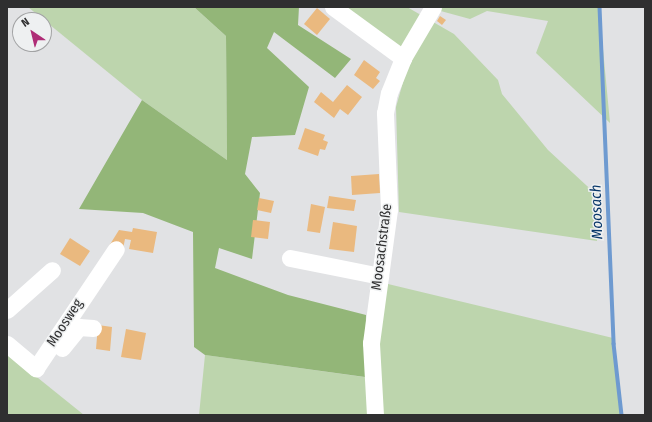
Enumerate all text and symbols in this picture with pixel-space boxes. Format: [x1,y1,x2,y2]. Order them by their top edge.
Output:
north arrow [12,12,52,52]
text: N [19,15,32,30]
water label: Moosach [587,184,607,240]
street label: Moosachstraße [368,203,396,291]
street label: Moosweg [43,296,87,350]

